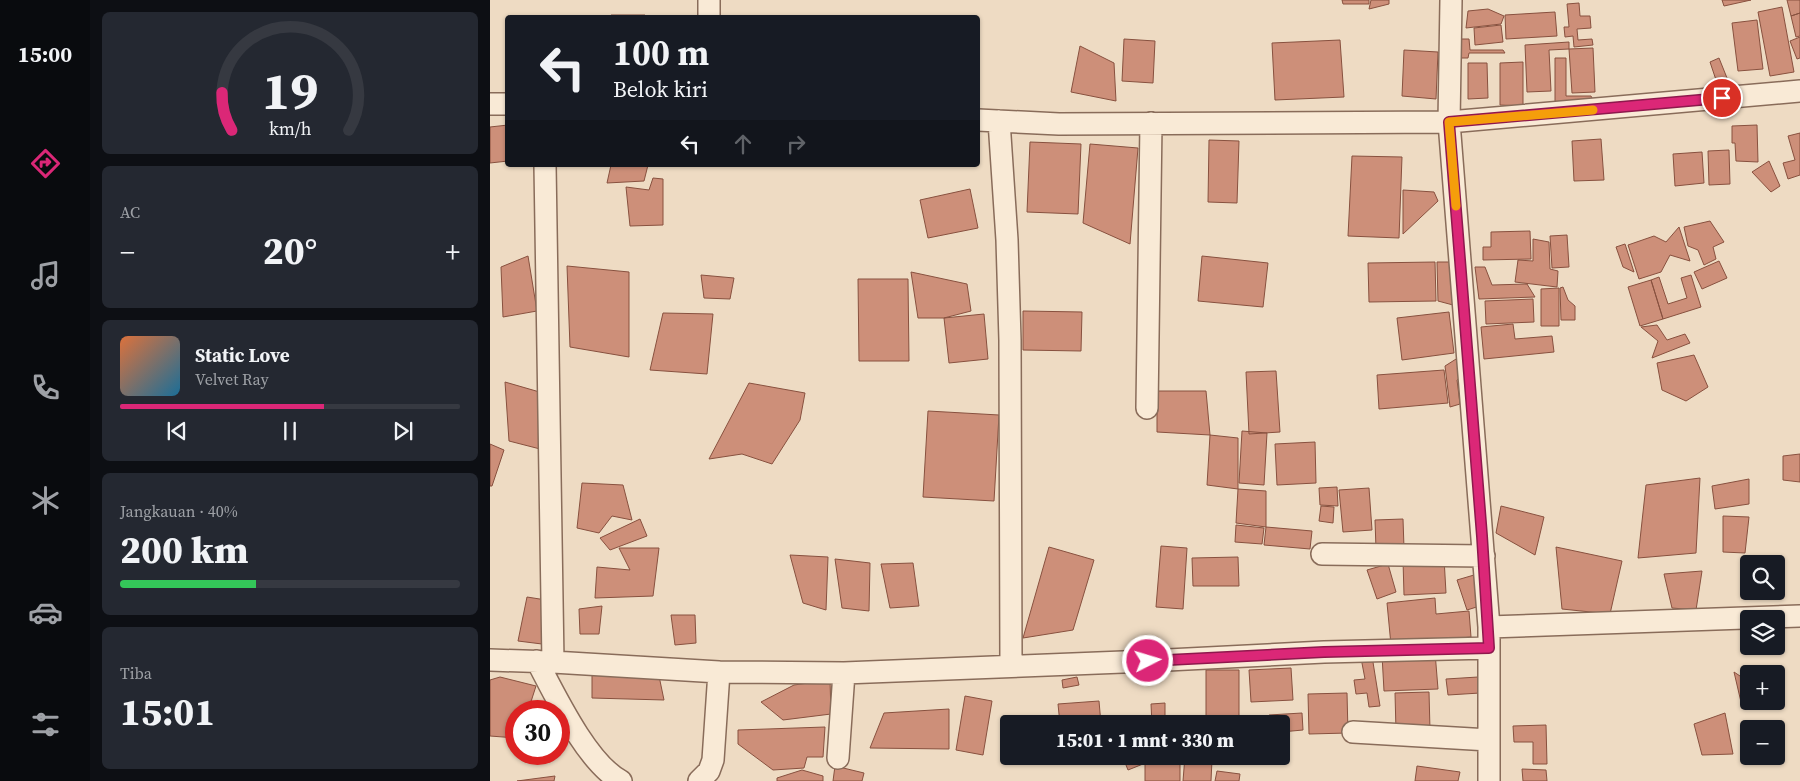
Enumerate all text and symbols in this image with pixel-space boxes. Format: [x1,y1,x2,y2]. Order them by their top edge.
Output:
text: 100 m [613,29,709,77]
icon: left [530,35,595,100]
text: 15:00 [18,39,72,69]
text: 19 [262,55,318,126]
text: Belok kiri [613,74,708,104]
pin [1701,77,1743,119]
icon: arrive [1708,84,1736,112]
text: km/h [269,116,312,141]
icon: left [676,130,704,158]
icon: ahead [729,130,757,158]
icon: right [782,130,810,158]
icon: directions [28,146,63,181]
text: AC [120,201,140,223]
text: 20° [263,225,317,277]
text: − [120,233,135,271]
text: + [445,233,460,271]
icon: music [28,258,63,293]
text: Static Love [195,342,290,368]
text: Velvet Ray [195,368,269,390]
icon: phone [28,370,63,405]
icon: previous [163,417,191,445]
icon: pause [276,417,304,445]
icon: next [389,417,417,445]
icon: climate [28,483,63,518]
text: Jangkauan · 40% [120,500,238,522]
text: 200 km [120,524,248,576]
map controls [1740,555,1785,765]
button: search [1740,555,1785,600]
icon: car [28,595,63,630]
button: layers [1740,610,1785,655]
position arrow [1121,634,1173,686]
text: Tiba [120,662,152,684]
button: + [1740,665,1785,710]
text: 15:01 [120,686,215,738]
speed limit sign: 30 [505,700,570,765]
icon: filters [28,707,63,742]
button: − [1740,720,1785,765]
text: 15:01 · 1 mnt · 330 m [1056,727,1234,753]

